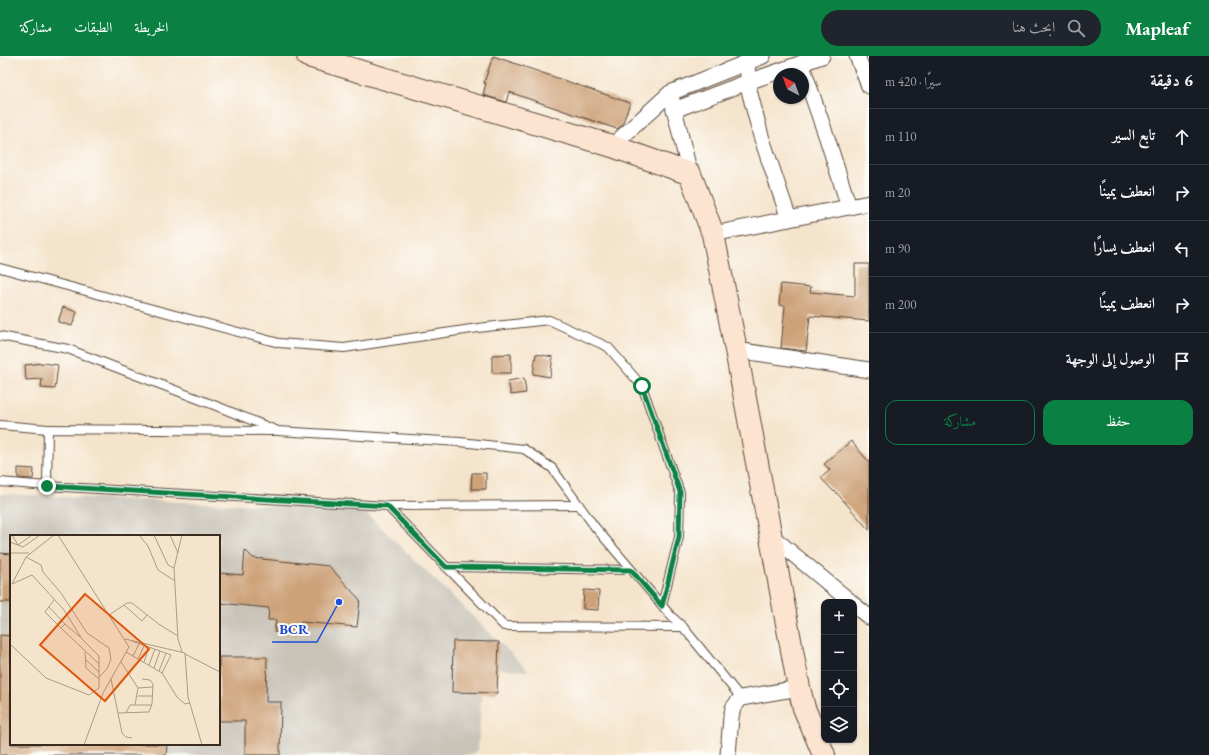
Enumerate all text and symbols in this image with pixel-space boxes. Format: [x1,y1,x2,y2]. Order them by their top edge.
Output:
search box [821,10,1101,46]
text: Mapleaf [1125,16,1189,41]
text: ابحث هنا [1012,17,1055,36]
icon: search [1065,17,1087,39]
text: مشاركة [20,18,52,36]
text: الطبقات [74,18,112,36]
text: الخريطة [134,18,168,36]
north arrow [773,68,809,104]
text: 6 دقيقة [1150,69,1193,91]
text: سيرًا · 420 m [885,73,942,90]
text: تابع السير [1112,125,1155,144]
icon: ahead [1171,126,1193,148]
text: 110 m [885,128,916,145]
text: انعطف يمينًا [1099,181,1155,200]
icon: right [1171,182,1193,204]
text: 20 m [885,184,910,201]
text: انعطف يسارًا [1093,237,1155,256]
icon: left [1171,238,1193,260]
text: 90 m [885,240,910,257]
text: انعطف يمينًا [1099,293,1155,312]
icon: right [1171,294,1193,316]
text: 200 m [885,296,916,313]
text: الوصول إلى الوجهة [1066,349,1155,368]
icon: arrive [1171,350,1193,372]
route start [633,377,651,395]
button: مشاركة [885,400,1035,445]
button: حفظ [1043,400,1193,445]
route end [38,477,56,495]
inset map [10,535,220,745]
map controls [821,599,857,743]
button: + [821,599,857,635]
callout: BCR [272,616,317,642]
text: BCR [279,620,309,638]
button: − [821,635,857,671]
button: locate [821,671,857,707]
button: layers [821,707,857,743]

